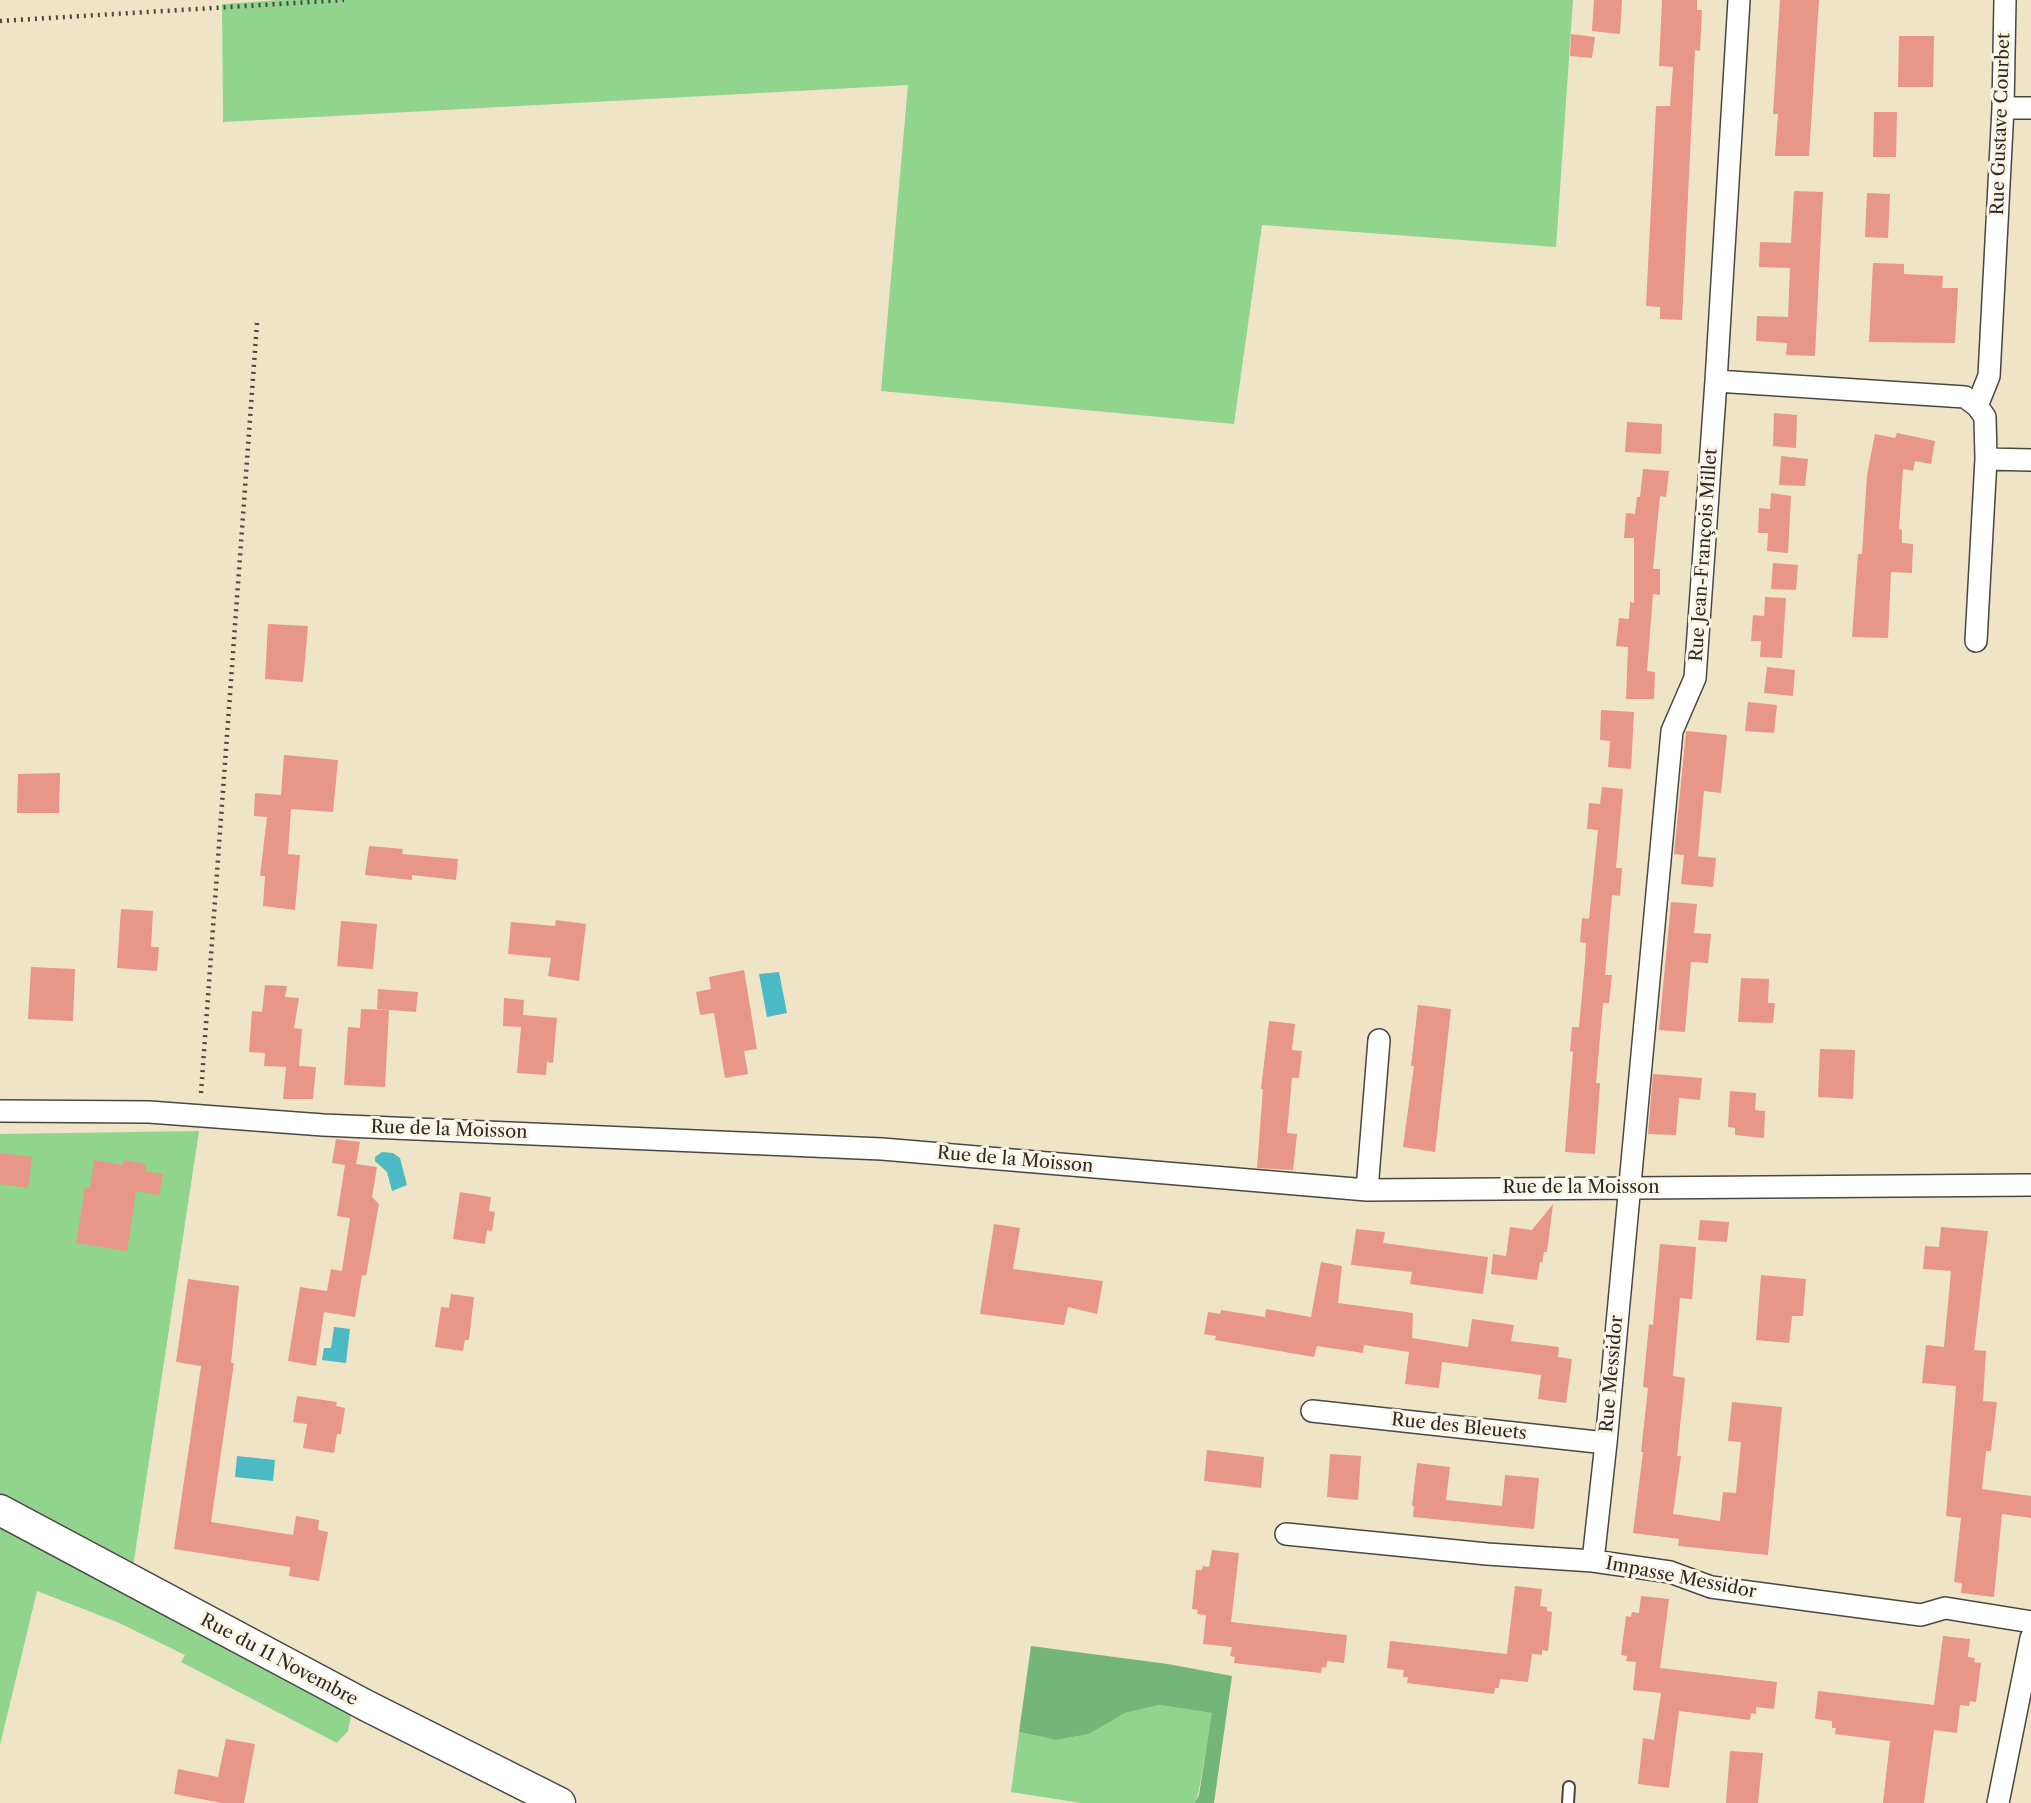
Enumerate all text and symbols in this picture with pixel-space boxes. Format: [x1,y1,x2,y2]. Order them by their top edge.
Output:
street label: Rue Gustave Courbet [1987,32,2015,216]
street label: Rue Jean-François Millet [1686,448,1722,662]
street label: Rue de la Moisson [370,1116,528,1144]
street label: Rue de la Moisson [936,1142,1094,1178]
street label: Rue de la Moisson [1503,1177,1659,1199]
street label: Rue Messidor [1596,1314,1628,1434]
street label: Rue des Bleuets [1390,1409,1528,1445]
street label: Impasse Messidor [1604,1553,1758,1603]
street label: Rue du 11 Novembre [197,1609,361,1711]

